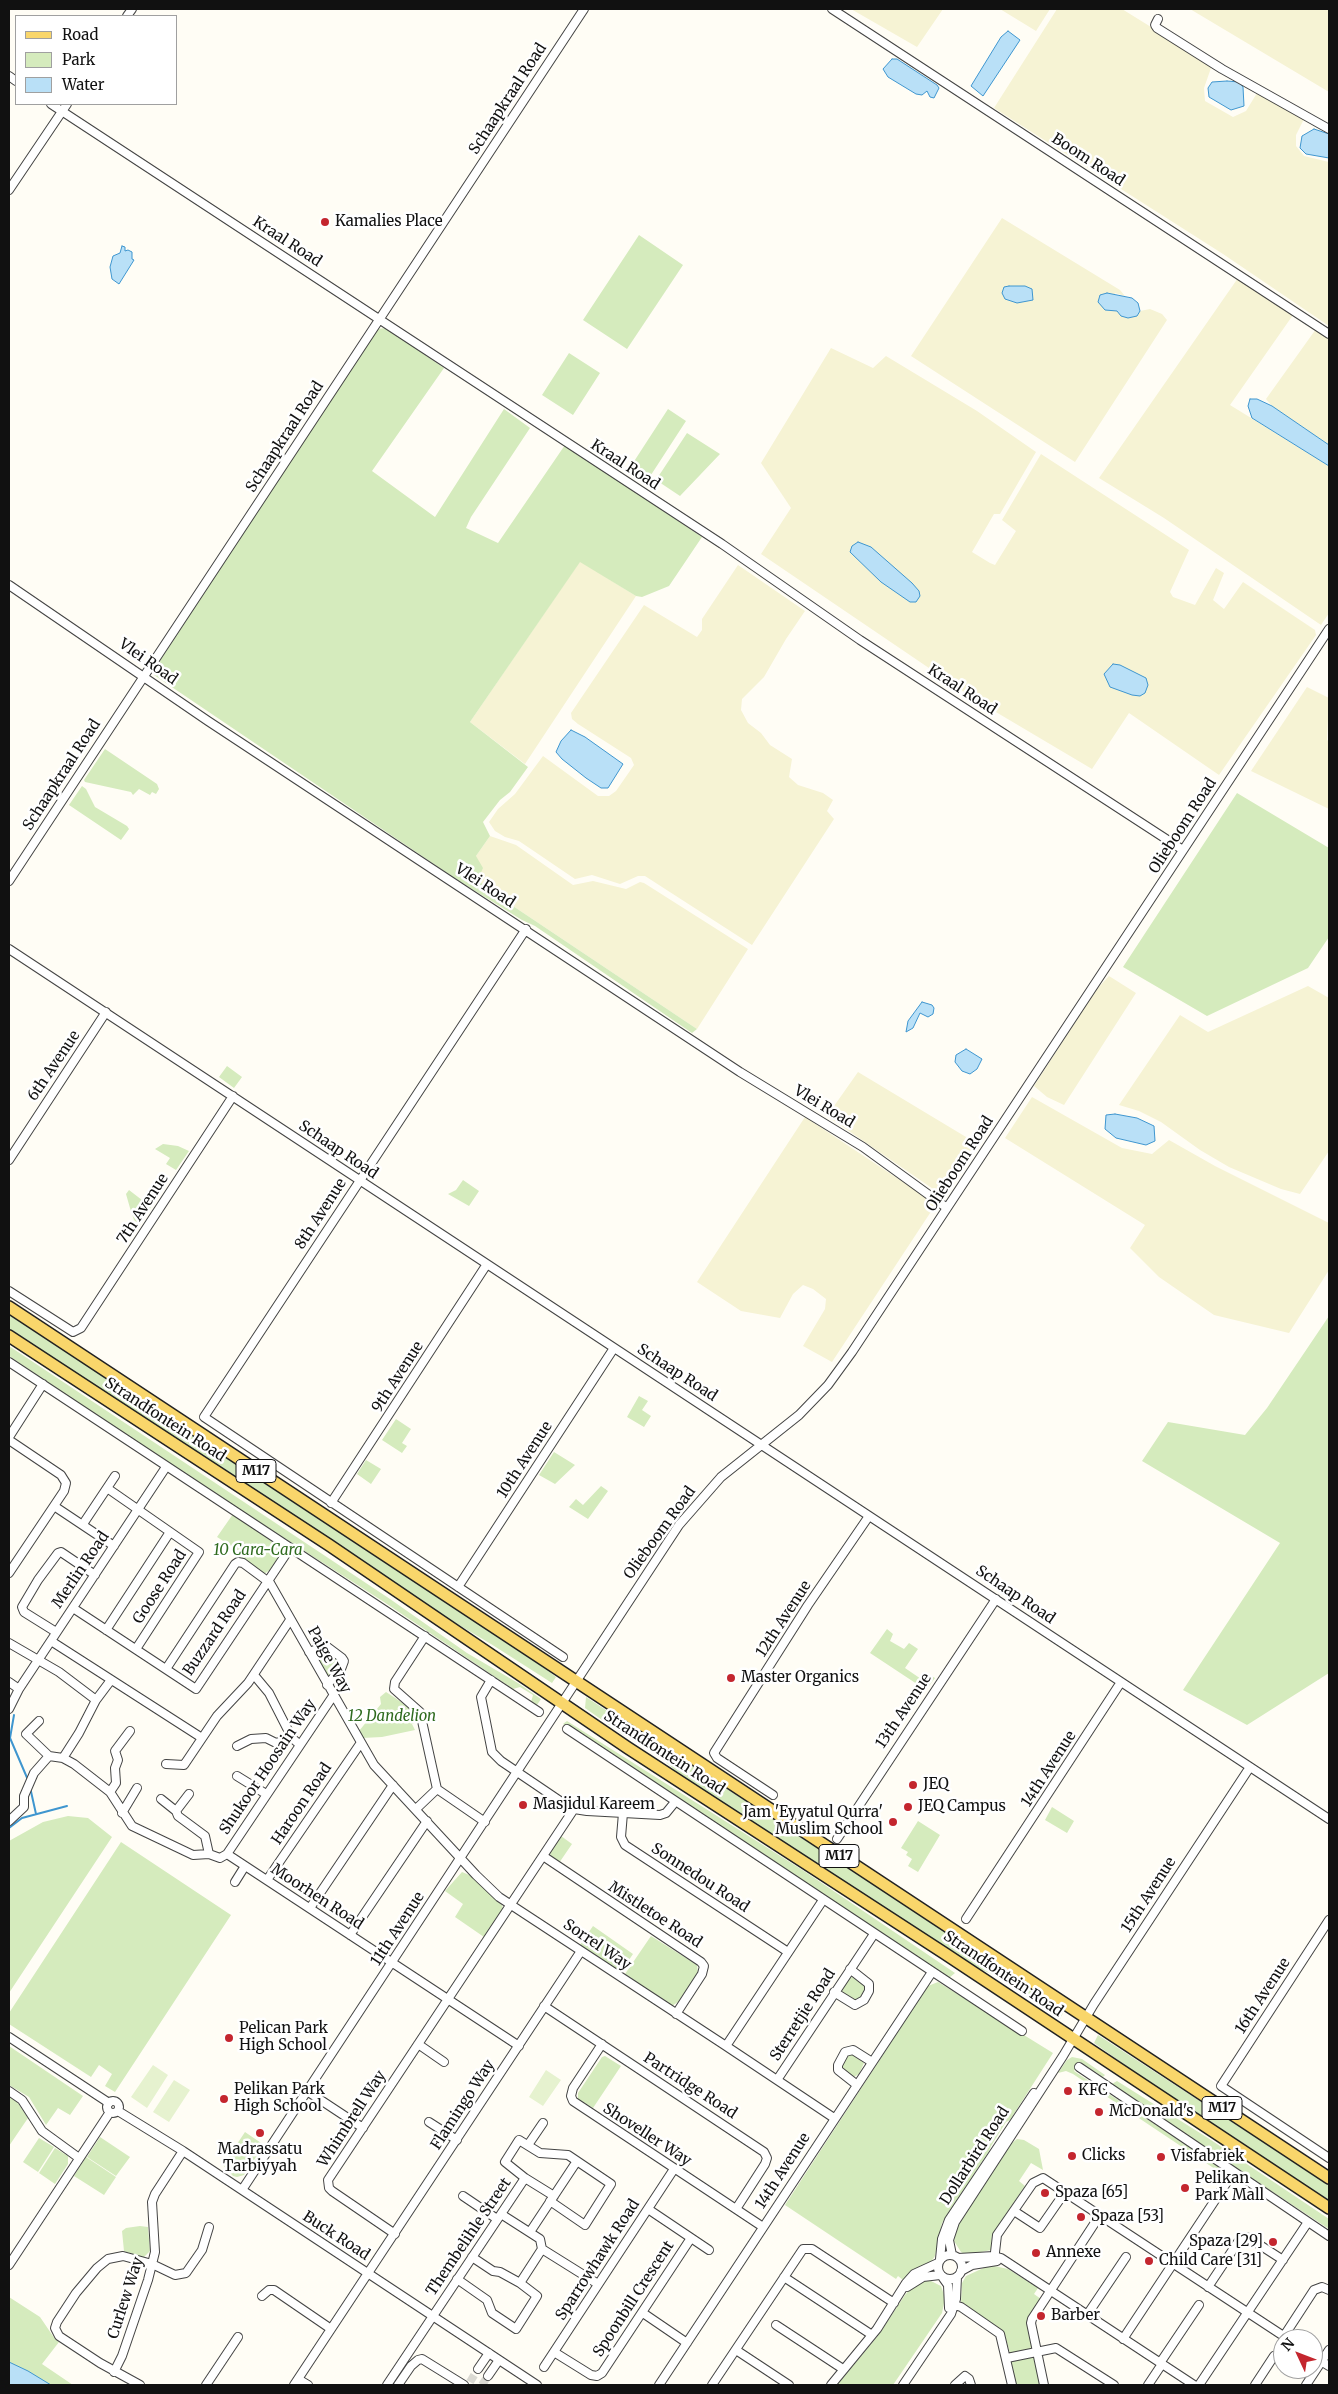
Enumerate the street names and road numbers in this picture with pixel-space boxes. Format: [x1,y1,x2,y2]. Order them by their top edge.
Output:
street label: Schaapkraal Road [465,40,551,158]
street label: Boom Road [1048,130,1128,190]
street label: Kraal Road [249,213,325,271]
street label: Schaapkraal Road [242,378,328,496]
street label: Kraal Road [587,436,663,494]
street label: Vlei Road [115,635,181,689]
street label: Kraal Road [924,661,1000,719]
street label: Schaapkraal Road [19,716,105,834]
street label: Olieboom Road [1145,775,1221,877]
street label: Vlei Road [452,860,518,912]
street label: 6th Avenue [24,1027,84,1105]
street label: Vlei Road [790,1082,858,1132]
street label: Olieboom Road [922,1113,998,1215]
street label: Schaap Road [295,1117,381,1183]
street label: 7th Avenue [114,1170,172,1248]
street label: 8th Avenue [291,1175,351,1253]
street label: 9th Avenue [368,1338,428,1416]
street label: Schaap Road [634,1340,720,1406]
street label: Strandfontein Road [101,1374,229,1466]
street label: 10th Avenue [494,1418,556,1502]
road number: M17 [236,1460,276,1482]
street label: Olieboom Road [620,1483,700,1583]
street label: Merlin Road [49,1528,113,1612]
street label: Goose Road [129,1547,191,1627]
street label: Schaap Road [972,1562,1058,1628]
street label: 12th Avenue [753,1578,815,1660]
street label: Buzzard Road [180,1587,250,1679]
street label: Paige Way [303,1624,355,1696]
street label: 13th Avenue [872,1670,936,1752]
street label: Shukoor Hoosain Way [216,1696,320,1838]
street label: Strandfontein Road [600,1707,728,1799]
street label: 14th Avenue [1018,1728,1080,1810]
street label: Haroon Road [268,1760,336,1848]
street label: Sonnedou Road [648,1840,752,1916]
road number: M17 [819,1844,859,1868]
street label: 15th Avenue [1118,1854,1180,1936]
street label: Moorhen Road [267,1860,367,1934]
street label: Mistletoe Road [605,1878,705,1952]
street label: 11th Avenue [367,1889,429,1969]
street label: Sorrel Way [560,1916,634,1974]
street label: Strandfontein Road [940,1927,1066,2021]
street label: 16th Avenue [1232,1955,1294,2037]
street label: Sterretjie Road [767,1966,839,2064]
street label: Partridge Road [640,2049,740,2123]
street label: Flamingo Way [427,2057,499,2153]
street label: Whimbrell Way [314,2067,390,2171]
road number: M17 [1202,2096,1242,2120]
street label: Shoveller Way [599,2100,695,2170]
street label: Dollarbird Road [937,2104,1013,2208]
street label: 14th Avenue [752,2130,814,2212]
street label: Thembelihle Street [423,2175,515,2299]
street label: Sparrowhawk Road [552,2196,644,2324]
street label: Buck Road [299,2208,373,2264]
street label: Spoonbill Crescent [590,2238,678,2360]
street label: Curlew Way [104,2255,148,2341]

